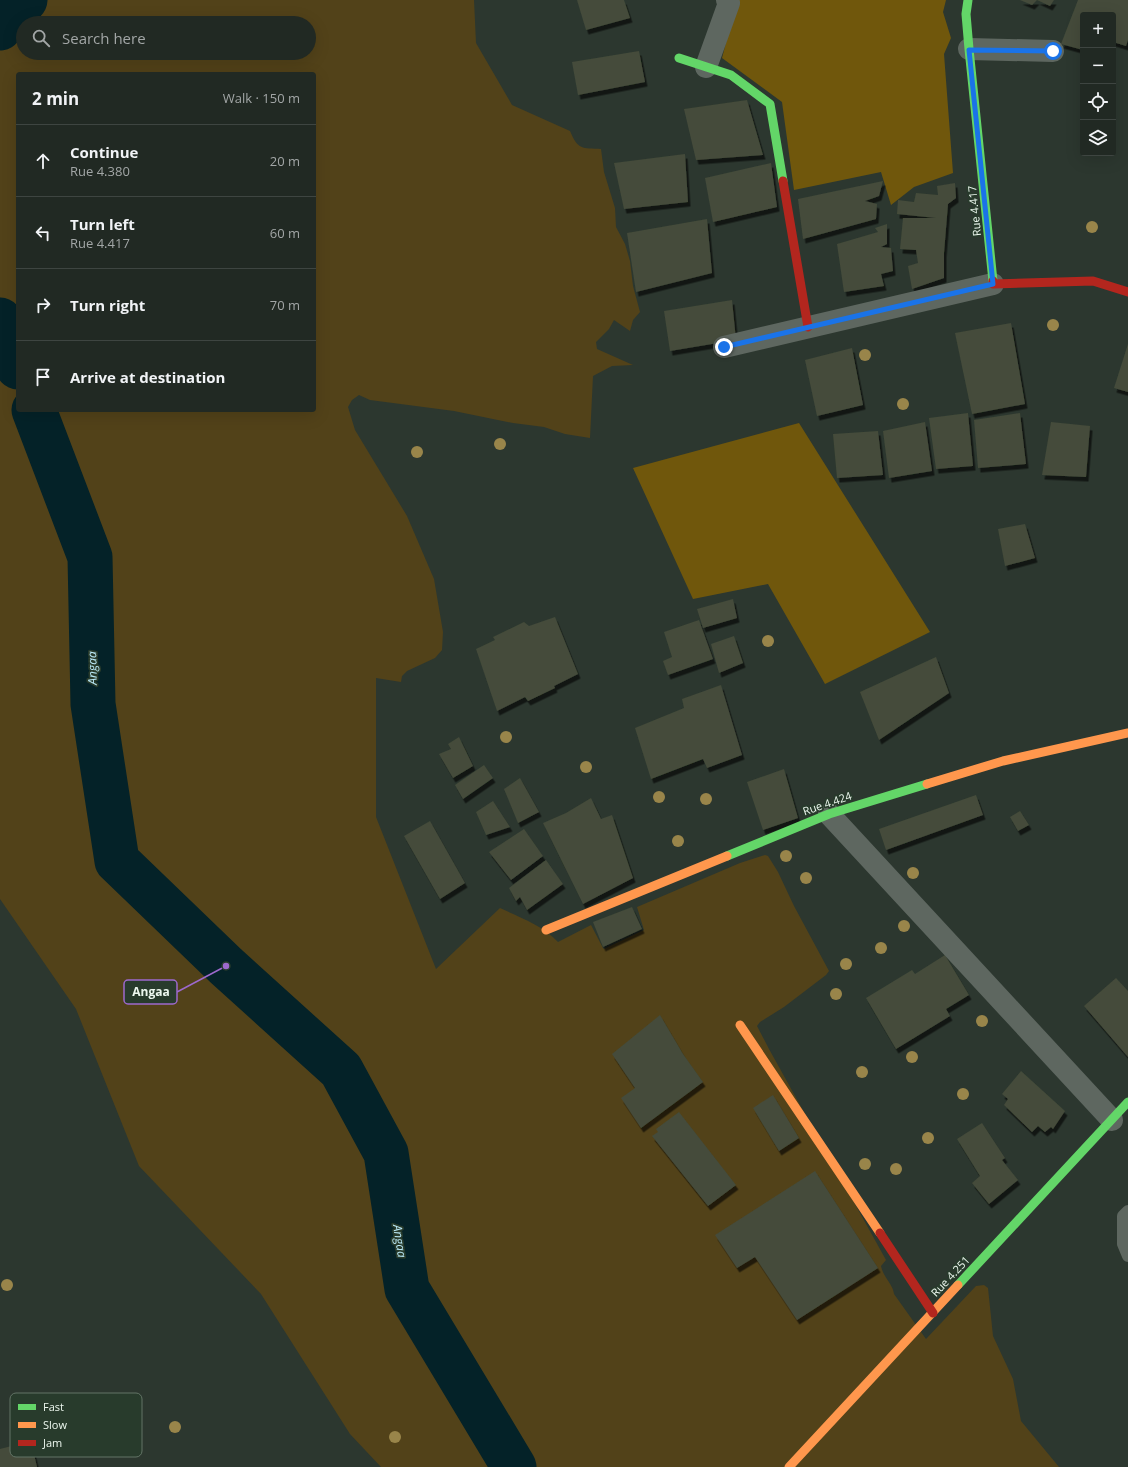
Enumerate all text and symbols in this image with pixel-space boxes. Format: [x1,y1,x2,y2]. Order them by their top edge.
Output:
map controls [1080,12,1116,156]
button: + [1080,12,1116,48]
search box [16,16,316,60]
icon: search [30,27,52,49]
text: Search here [62,28,146,48]
route start [1044,42,1062,60]
button: − [1080,48,1116,84]
button: locate [1080,84,1116,120]
text: 2 min [32,87,79,110]
text: Walk · 150 m [223,89,300,107]
button: layers [1080,120,1116,156]
text: Continue [70,142,138,162]
icon: ahead [32,150,54,172]
text: 20 m [270,152,300,170]
text: Rue 4.380 [70,162,130,180]
street label: Rue 4.417 [964,185,984,237]
text: Turn left [70,214,135,234]
icon: left [32,222,54,244]
text: 60 m [270,224,300,242]
text: Rue 4.417 [70,234,130,252]
icon: right [32,294,54,316]
text: Turn right [70,295,145,315]
text: 70 m [270,296,300,314]
route end [715,338,733,356]
icon: arrive [32,366,54,388]
text: Arrive at destination [70,367,225,387]
water label: Angaa [83,651,101,686]
street label: Rue 4.424 [801,787,854,818]
callout: Angaa [124,980,177,1004]
text: Angaa [132,983,170,1000]
water label: Angaa [389,1222,411,1259]
street label: Rue 4.251 [927,1252,973,1300]
legend [10,1393,142,1457]
text: Fast [43,1399,64,1414]
text: Slow [43,1417,67,1432]
text: Jam [42,1435,62,1450]

